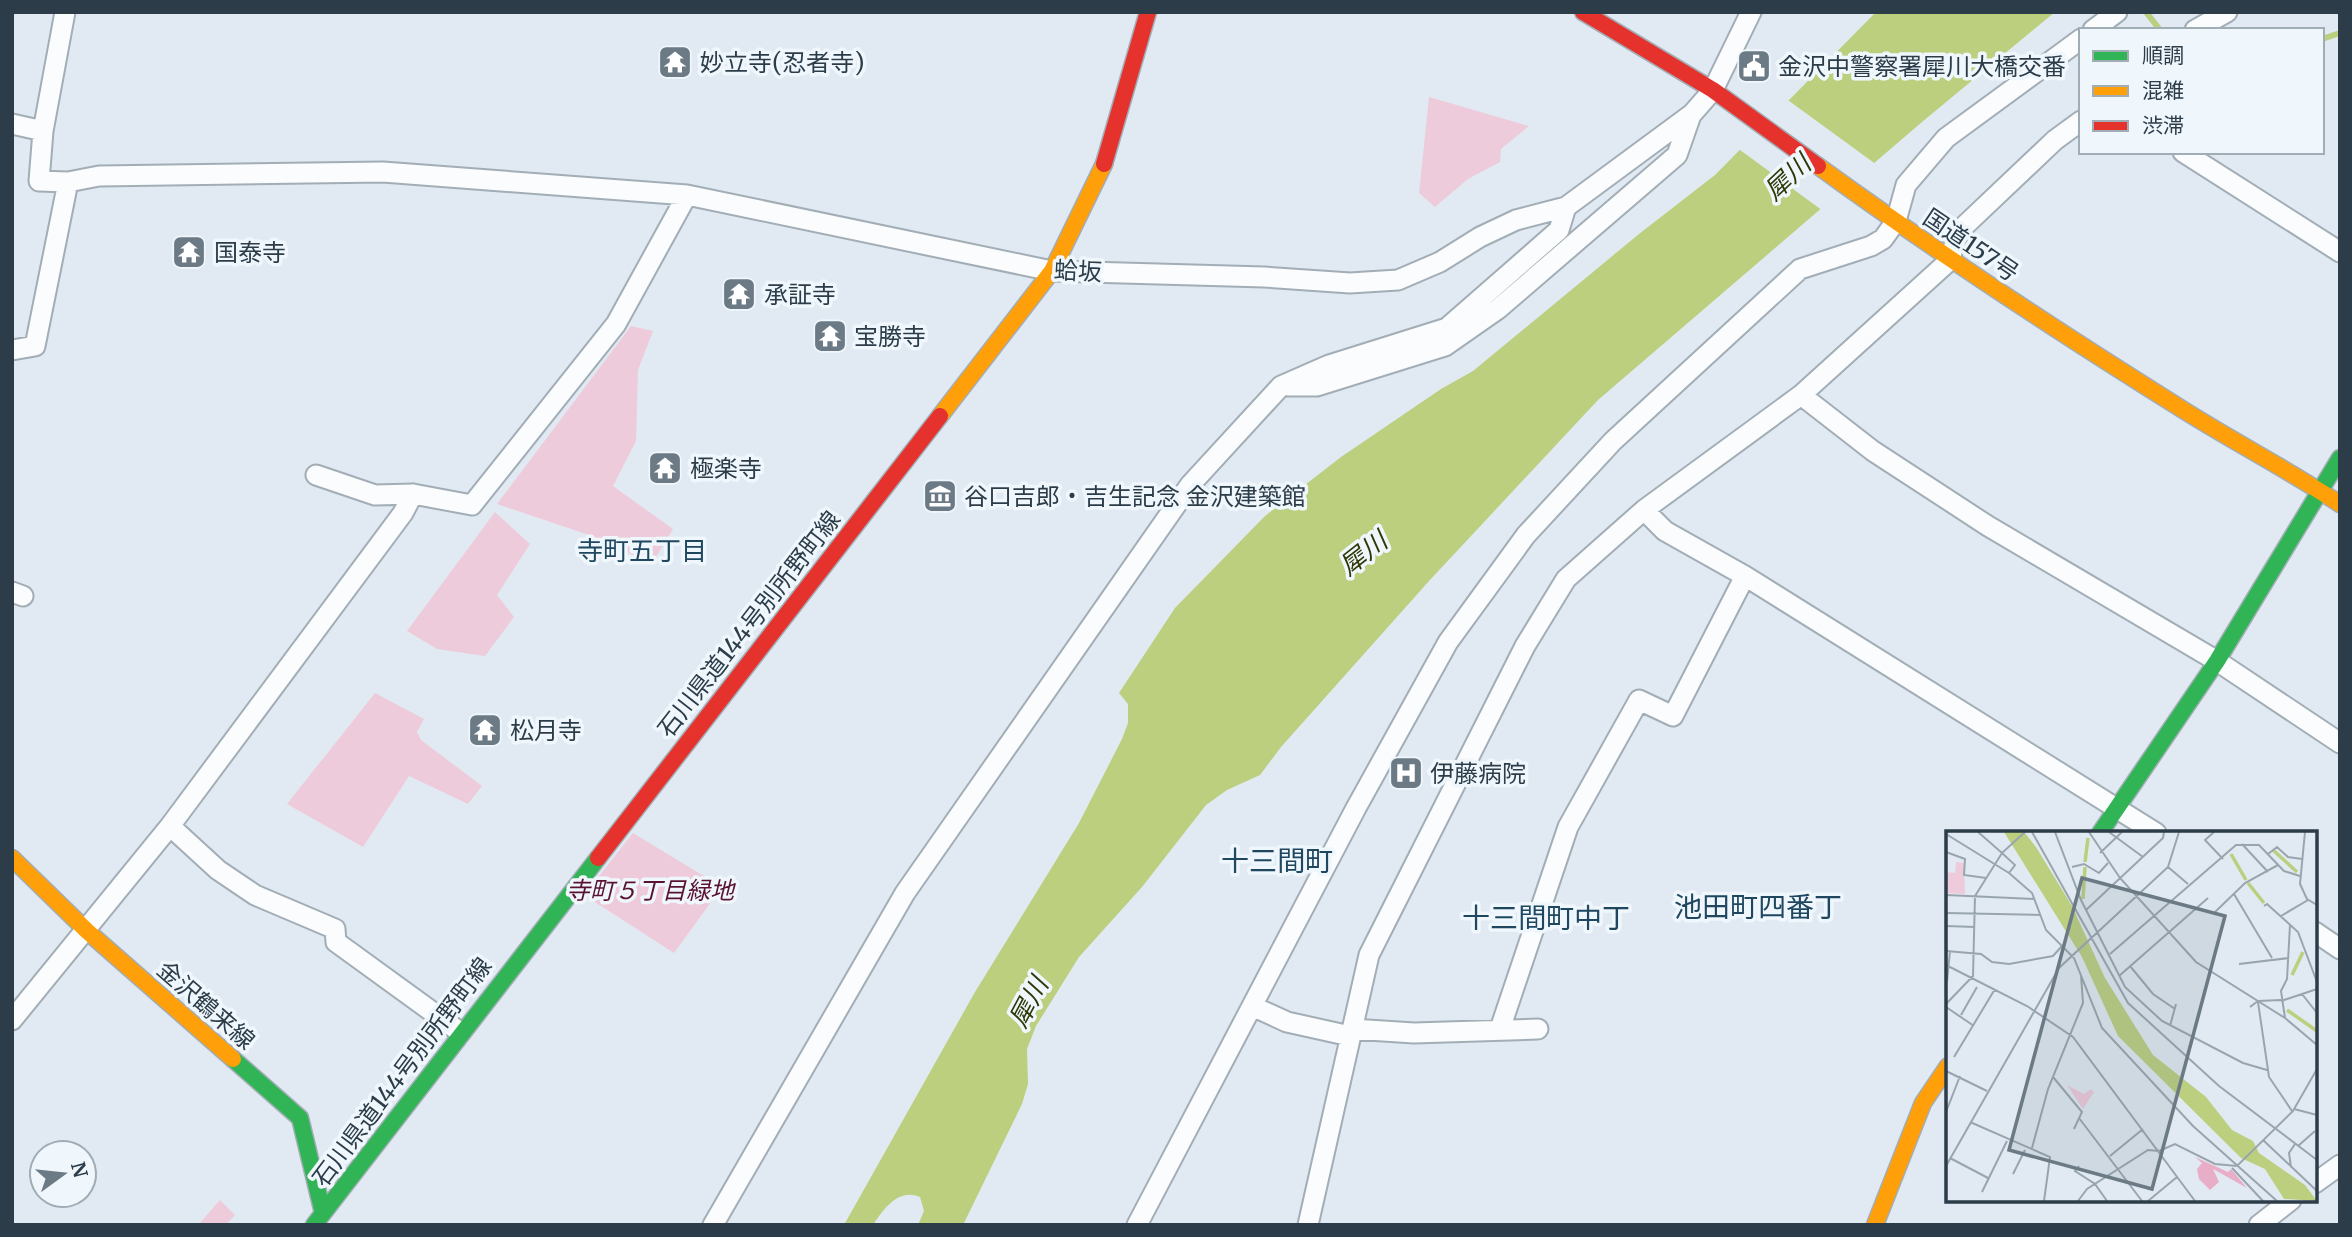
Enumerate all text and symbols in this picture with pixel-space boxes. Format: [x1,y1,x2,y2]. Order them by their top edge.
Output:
legend [2079,28,2324,154]
text: 順調 [2142,42,2184,69]
temple icon: 妙立寺(忍者寺) [656,43,694,81]
place label: 妙立寺(忍者寺) [700,47,865,78]
public building icon: 金沢中警察署犀川大橋交番 [1735,47,1773,85]
place label: 金沢中警察署犀川大橋交番 [1778,51,2066,82]
text: 混雑 [2142,77,2184,104]
text: 渋滞 [2142,112,2184,139]
water label: 犀川 [1757,145,1819,207]
street label: 国道157号 [1917,202,2025,288]
temple icon: 国泰寺 [170,233,208,271]
place label: 国泰寺 [214,237,286,268]
street label: 蛤坂 [1053,254,1103,288]
temple icon: 承証寺 [720,275,758,313]
place label: 承証寺 [764,279,836,310]
temple icon: 宝勝寺 [811,317,849,355]
place label: 宝勝寺 [854,321,926,352]
temple icon: 極楽寺 [646,449,684,487]
place label: 極楽寺 [690,453,762,484]
museum icon: 谷口吉郎・吉生記念 金沢建築館 [921,477,959,515]
place label: 谷口吉郎・吉生記念 金沢建築館 [964,481,1306,512]
street label: 石川県道144号別所野町線 [651,504,847,744]
water label: 犀川 [1332,522,1396,582]
district label: 寺町五丁目 [577,534,707,567]
temple icon: 松月寺 [466,711,504,749]
place label: 松月寺 [510,715,582,746]
hospital icon: 伊藤病院 [1387,754,1425,792]
place label: 伊藤病院 [1430,758,1526,789]
inset map [1946,831,2317,1202]
district label: 十三間町 [1221,843,1333,879]
park label: 寺町５丁目緑地 [566,875,737,906]
district label: 池田町四番丁 [1674,889,1842,925]
district label: 十三間町中丁 [1462,900,1630,936]
street label: 石川県道144号別所野町線 [306,951,498,1193]
street label: 金沢鶴来線 [151,954,261,1056]
water label: 犀川 [1001,969,1056,1033]
north arrow [28,1139,98,1209]
text: N [66,1159,93,1180]

